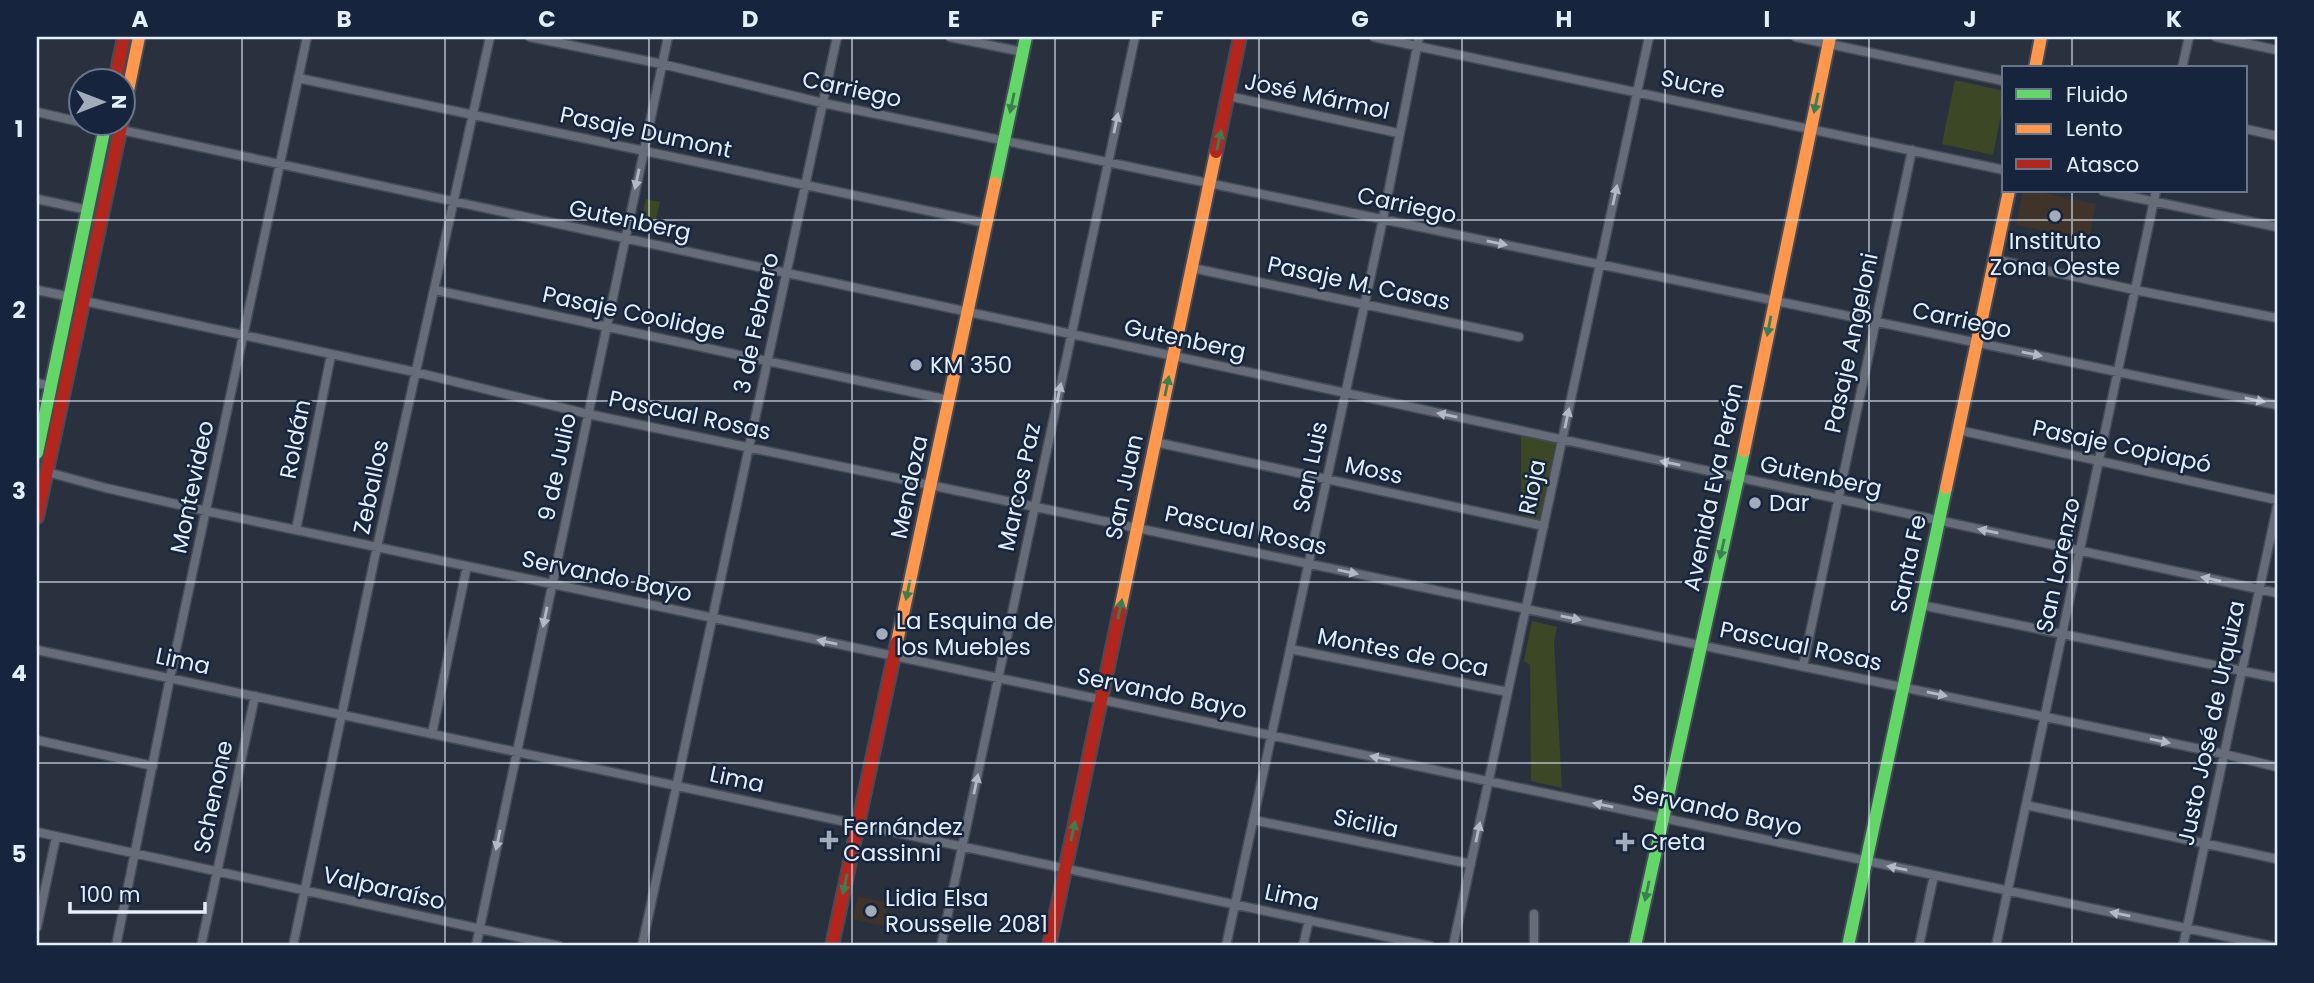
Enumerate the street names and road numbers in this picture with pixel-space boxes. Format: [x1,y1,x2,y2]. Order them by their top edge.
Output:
street label: Sucre [1658,62,1728,106]
street label: Carriego [799,63,905,115]
street label: José Mármol [1242,65,1392,127]
street label: Pasaje Dumont [557,98,735,166]
street label: Carriego [1354,179,1460,231]
street label: Gutenberg [566,191,694,249]
street label: Pasaje M. Casas [1265,248,1453,318]
street label: 3 de Febrero [725,250,787,396]
street label: Pasaje Angeloni [1816,250,1886,436]
street label: Pasaje Coolidge [540,278,728,348]
street label: Carriego [1909,294,2015,346]
street label: Gutenberg [1121,310,1249,368]
street label: Avenida Eva Perón [1675,380,1751,594]
street label: Pascual Rosas [606,382,774,448]
street label: Roldán [272,397,318,481]
street label: 9 de Julio [530,410,584,524]
street label: Pasaje Copiapó [2030,411,2214,481]
street label: Montevideo [162,418,222,556]
street label: San Luis [1285,419,1335,515]
street label: Marcos Paz [990,420,1048,554]
street label: San Juan [1097,431,1151,543]
street label: Mendoza [882,432,936,542]
street label: Zeballos [345,437,397,537]
street label: Gutenberg [1757,447,1885,505]
street label: Moss [1342,448,1406,492]
street label: Rioja [1511,456,1553,518]
street label: San Lorenzo [2028,495,2088,635]
street label: Pascual Rosas [1162,497,1330,563]
street label: Santa Fe [1882,512,1934,616]
street label: Servando Bayo [519,542,695,610]
street label: Justo José de Urquiza [2169,598,2253,848]
street label: Pascual Rosas [1717,613,1885,679]
street label: Montes de Oca [1315,620,1491,684]
street label: Lima [153,640,213,682]
street label: Servando Bayo [1074,659,1250,727]
street label: Schenone [185,737,241,857]
street label: Lima [707,758,767,800]
street label: Servando Bayo [1629,776,1805,844]
street label: Sicilia [1331,801,1401,845]
street label: Valparaíso [320,858,448,918]
street label: Lima [1262,876,1322,918]

